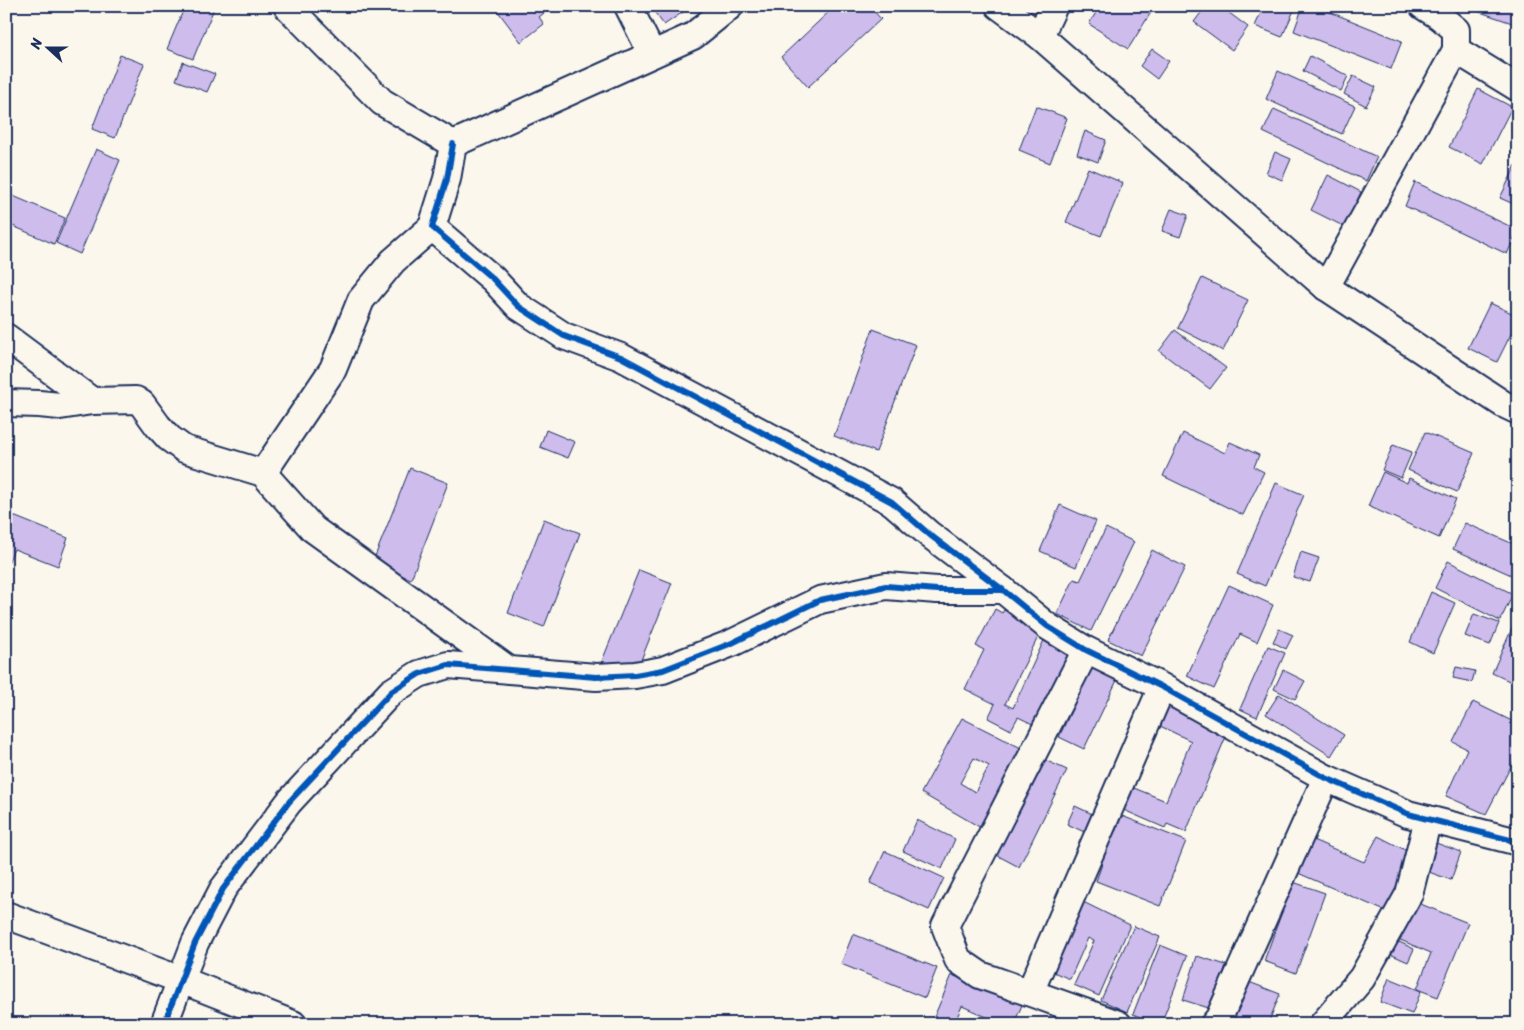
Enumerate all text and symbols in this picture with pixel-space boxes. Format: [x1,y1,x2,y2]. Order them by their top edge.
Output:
north arrow [22,22,72,72]
text: N [23,34,50,53]

